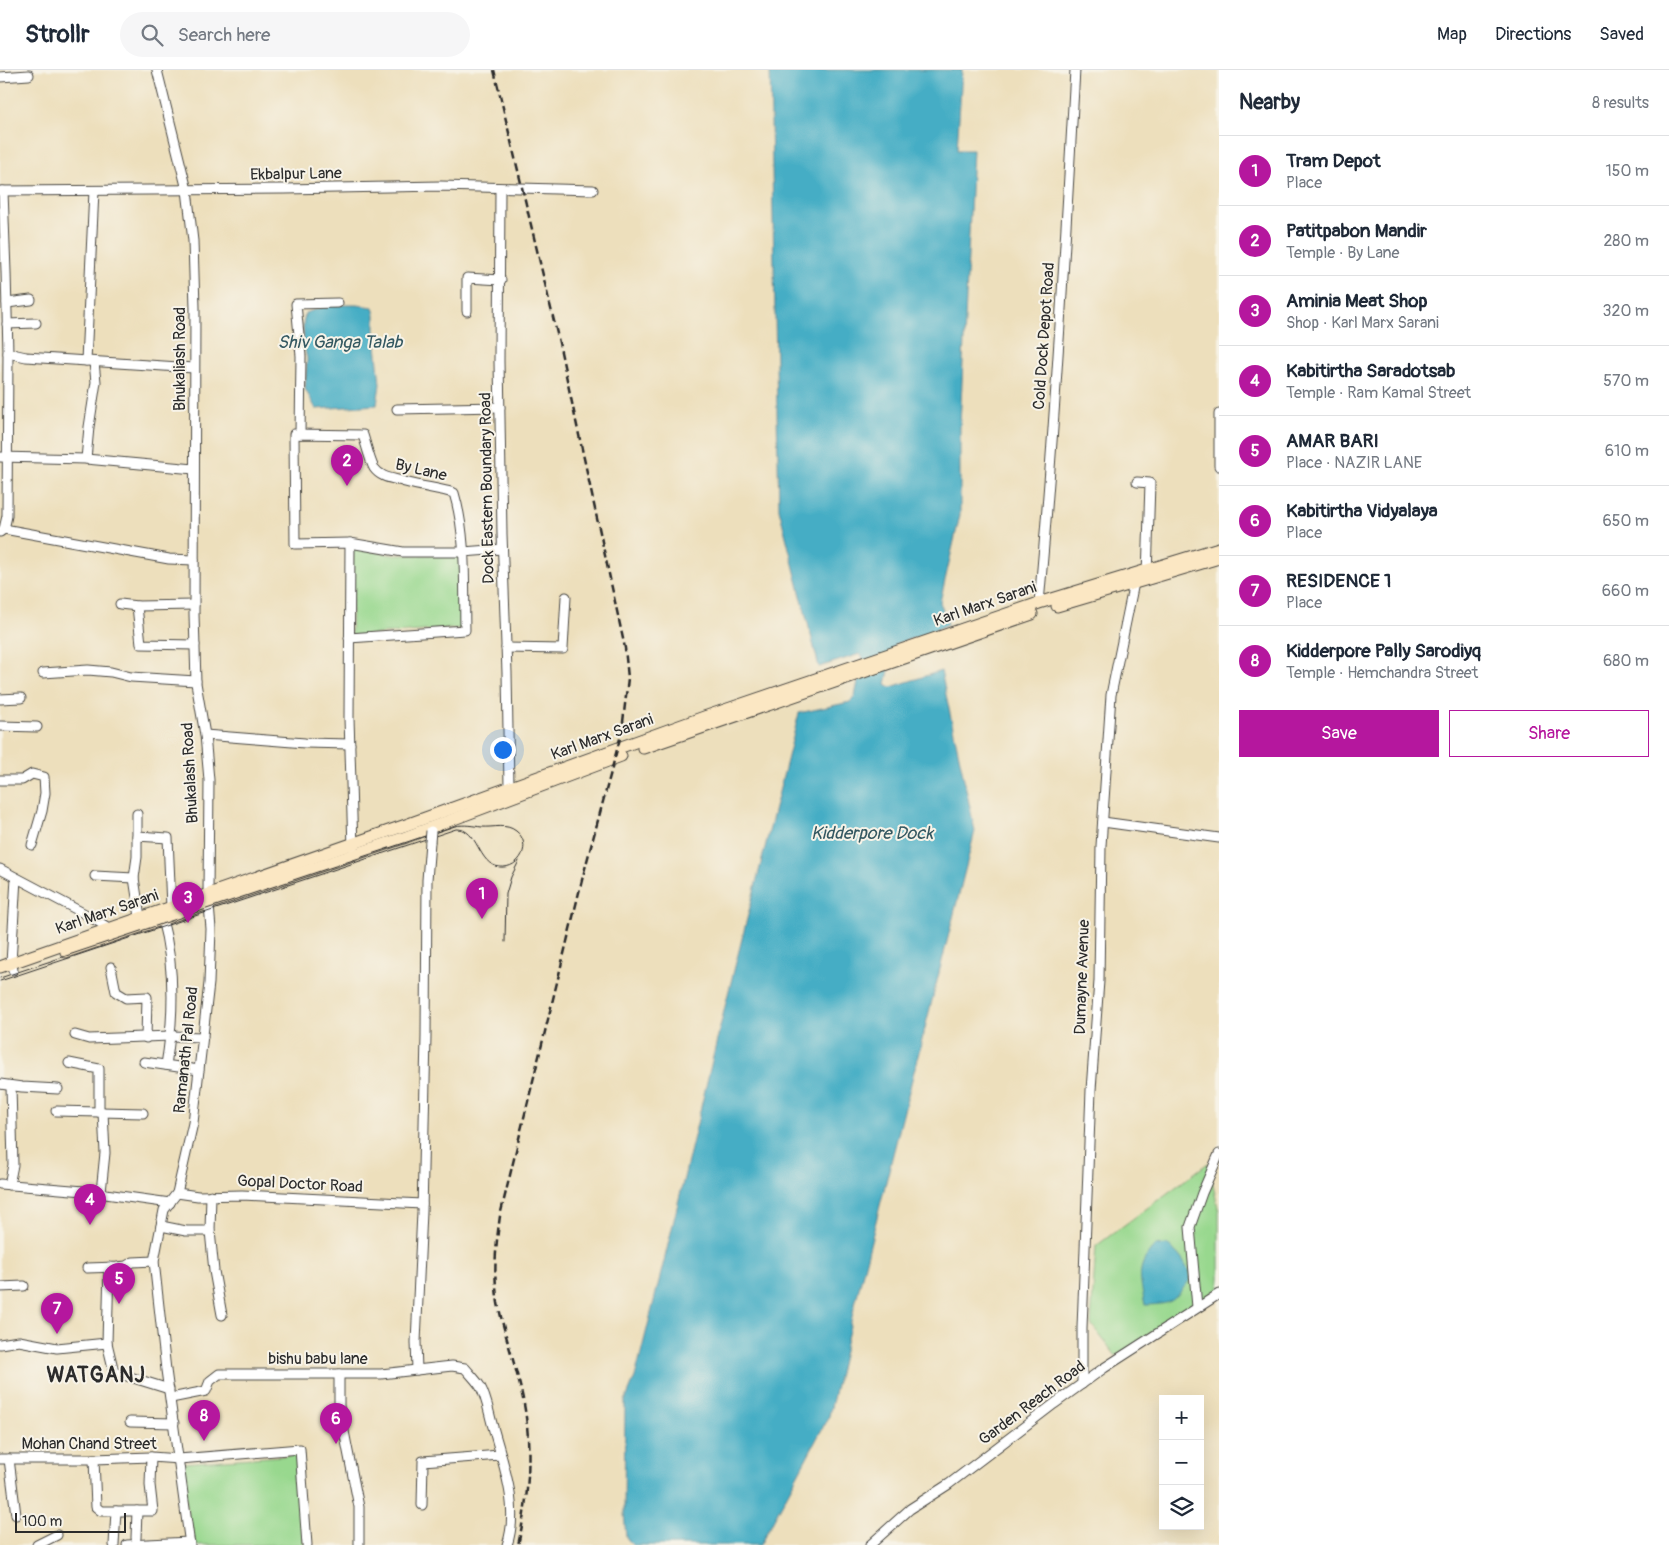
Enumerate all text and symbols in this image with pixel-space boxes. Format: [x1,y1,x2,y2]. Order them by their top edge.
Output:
search box [120,12,470,57]
text: Strollr [25,20,90,49]
icon: search [138,21,166,49]
text: Search here [178,23,270,47]
text: Map [1437,23,1467,46]
text: Directions [1495,23,1571,46]
text: Saved [1599,23,1644,46]
text: Nearby [1239,89,1300,116]
text: 8 results [1592,93,1649,113]
text: Tram Depot [1286,149,1381,173]
text: 1 [1252,161,1258,181]
text: 150 m [1605,161,1649,181]
street label: Ekbalpur Lane [250,163,342,185]
text: Place [1286,173,1322,193]
text: Patitpabon Mandir [1286,219,1427,243]
text: 2 [1251,231,1259,251]
text: 280 m [1603,231,1649,251]
text: Temple · By Lane [1286,243,1400,263]
street label: Cold Dock Depot Road [1029,262,1059,410]
text: Aminia Meat Shop [1286,289,1428,313]
text: 3 [1251,301,1259,321]
text: 320 m [1603,301,1649,321]
street label: Bhukaliash Road [170,307,190,411]
text: Shop · Karl Marx Sarani [1286,313,1439,333]
water label: Shiv Ganga Talab [278,331,404,354]
text: Kabitirtha Saradotsab [1286,359,1455,383]
text: 4 [1250,371,1260,391]
text: 570 m [1603,371,1649,391]
text: Temple · Ram Kamal Street [1286,383,1471,403]
street label: Dock Eastern Boundary Road [475,392,499,584]
text: AMAR BARI [1286,429,1379,453]
text: 5 [1251,441,1259,461]
text: 610 m [1605,441,1649,461]
pin: 2 [331,445,363,486]
text: Place · NAZIR LANE [1286,453,1422,473]
street label: By Lane [393,454,449,486]
text: Kabitirtha Vidyalaya [1286,499,1438,523]
text: 6 [1250,511,1260,531]
text: 650 m [1602,511,1649,531]
text: Place [1286,523,1322,543]
text: RESIDENCE 1 [1286,569,1392,593]
street label: Karl Marx Sarani [931,577,1039,631]
text: 7 [1251,581,1259,601]
text: 660 m [1602,581,1649,601]
text: Place [1286,593,1322,613]
text: Kidderpore Pally Sarodiyq [1286,639,1481,663]
text: 8 [1251,651,1259,671]
text: 680 m [1603,651,1649,671]
text: Temple · Hemchandra Street [1286,663,1478,683]
street label: Karl Marx Sarani [548,709,656,765]
button: Save [1239,710,1439,757]
button: Share [1449,710,1649,757]
street label: Bhukalash Road [177,722,203,824]
your location [490,737,516,763]
water label: Kidderpore Dock [811,822,934,845]
pin: 1 [466,878,498,919]
pin: 3 [172,882,204,923]
street label: Karl Marx Sarani [53,885,161,939]
street label: Dumayne Avenue [1070,919,1094,1035]
street label: Ramanath Pal Road [169,986,203,1114]
street label: Gopal Doctor Road [237,1171,363,1197]
pin: 4 [74,1184,106,1225]
pin: 5 [103,1263,135,1304]
pin: 7 [41,1293,73,1334]
street label: bishu babu lane [268,1349,368,1369]
street label: Garden Reach Road [975,1356,1089,1450]
district label: WATGANJ [46,1362,146,1389]
map controls [1159,1395,1204,1530]
button: + [1159,1395,1204,1440]
pin: 8 [188,1400,220,1441]
pin: 6 [320,1403,352,1444]
street label: Mohan Chand Street [21,1434,157,1454]
button: − [1159,1440,1204,1485]
button: layers [1159,1485,1204,1530]
scale bar [15,1510,126,1533]
text: 100 m [22,1513,62,1530]

